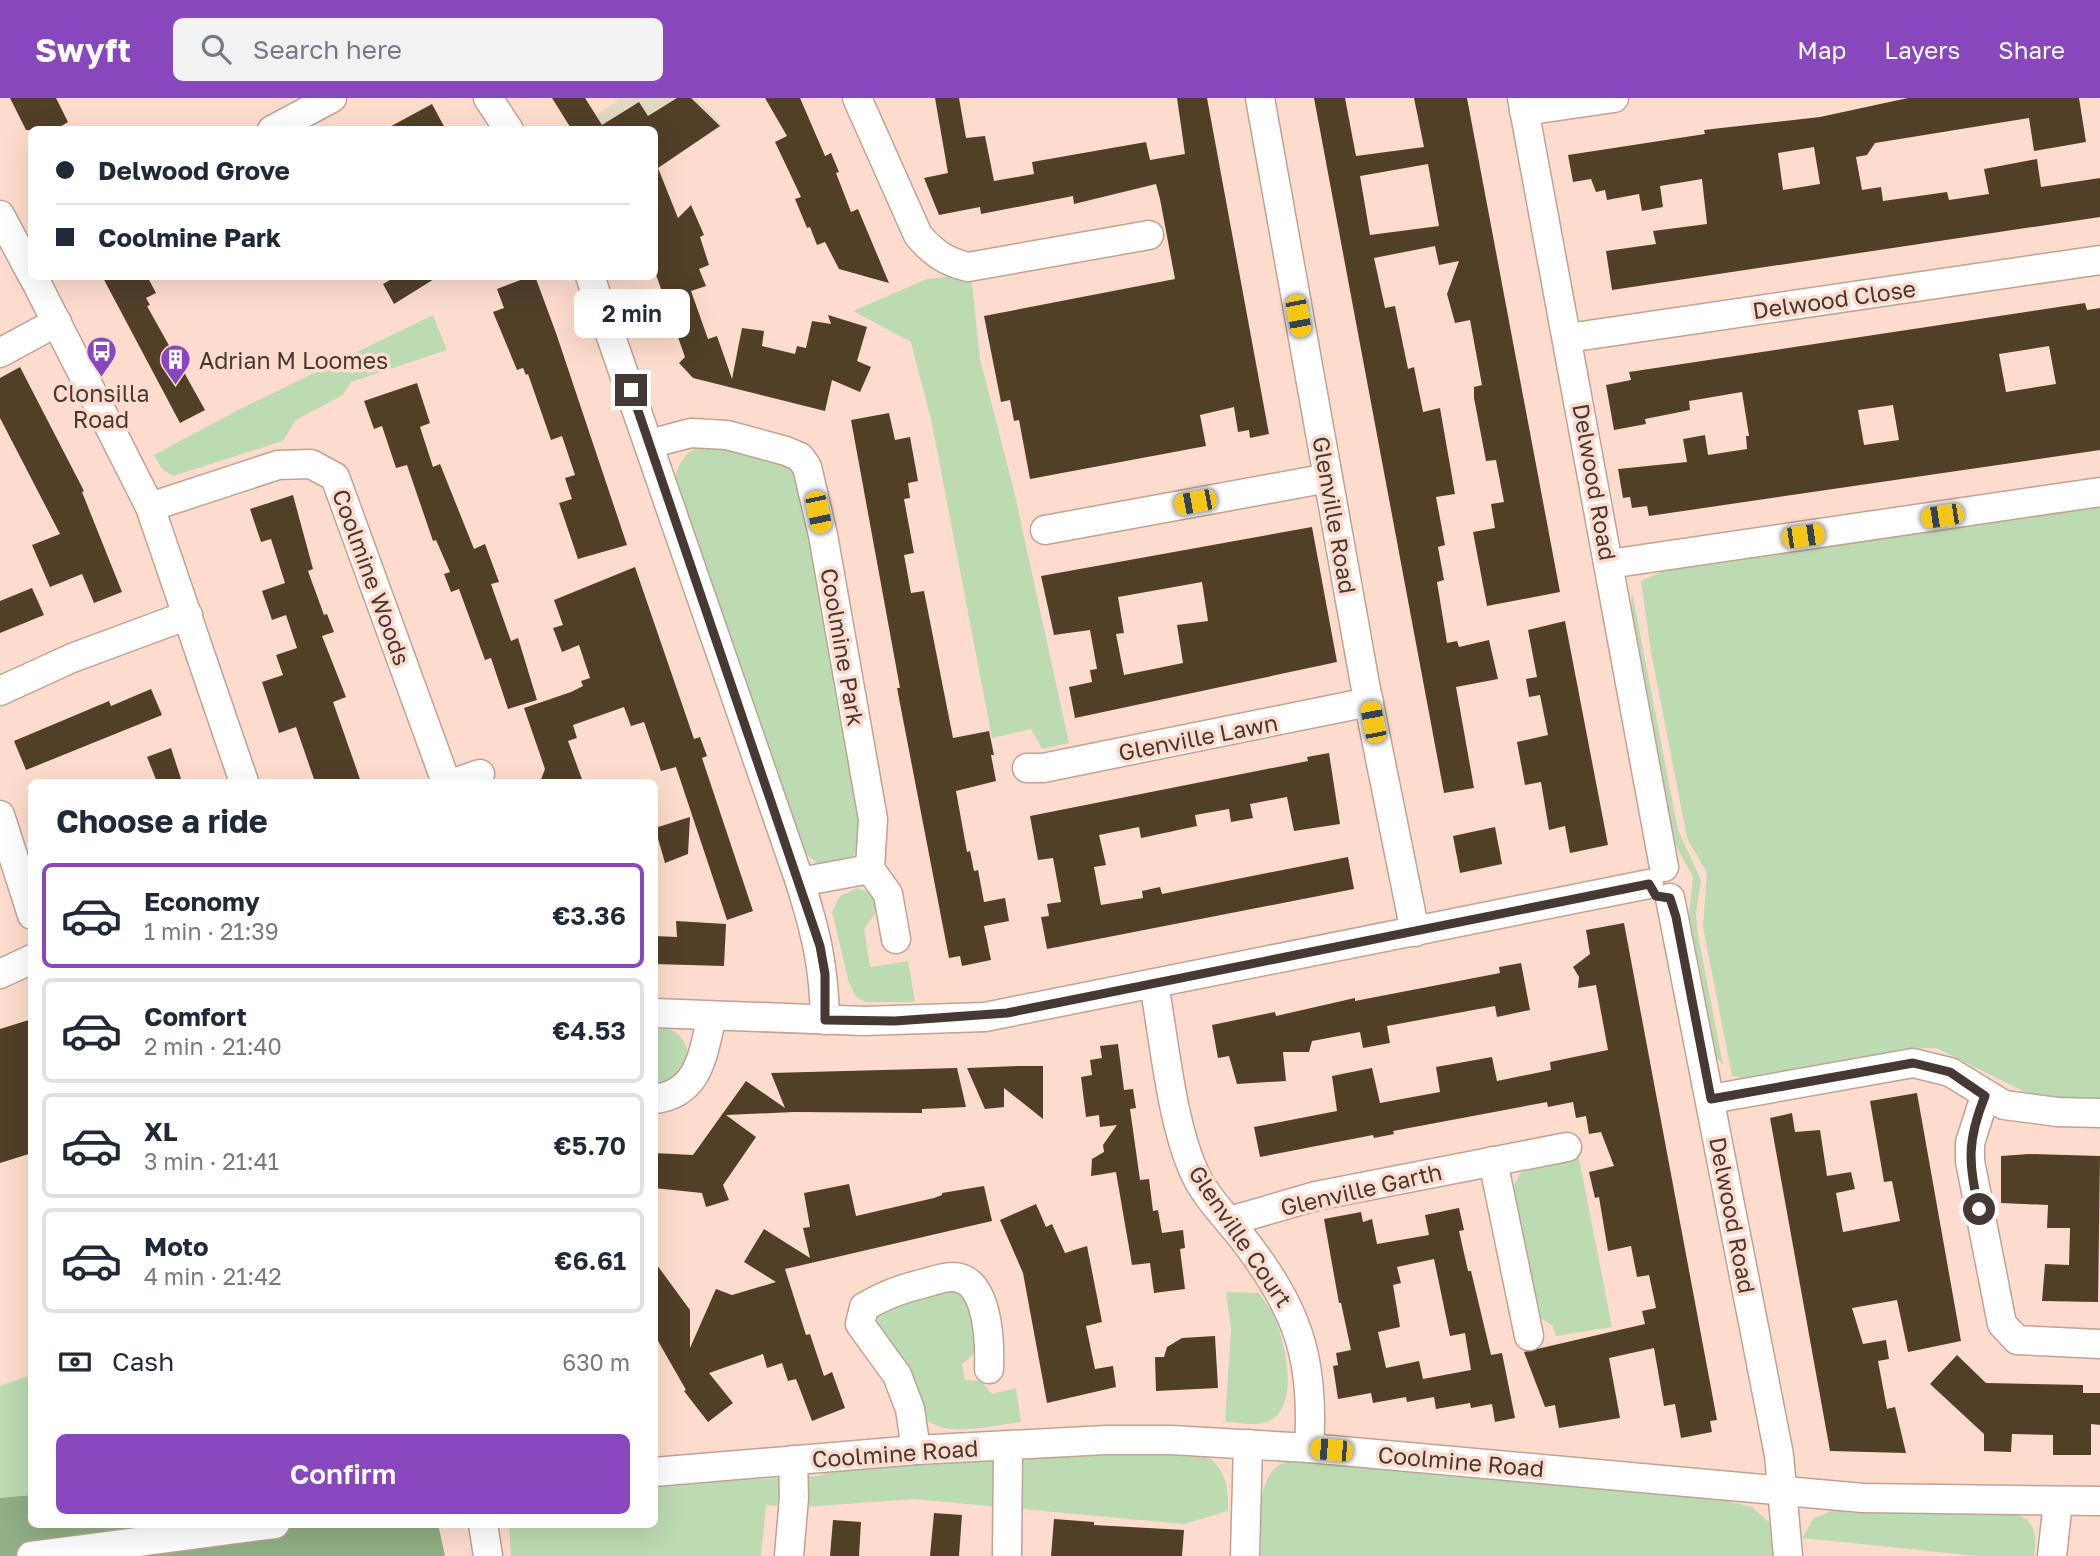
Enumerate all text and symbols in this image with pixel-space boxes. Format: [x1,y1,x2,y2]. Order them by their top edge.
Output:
search box [173,18,663,81]
text: Swyft [35,30,131,69]
icon: search [197,30,235,68]
text: Search here [253,34,402,65]
text: Map [1797,35,1846,64]
text: Layers [1884,35,1960,64]
text: Share [1998,35,2065,64]
text: Delwood Grove [98,155,290,186]
text: Coolmine Park [98,222,281,253]
street label: Delwood Close [1751,274,1917,324]
callout: 2 min [573,288,689,338]
car [1284,293,1313,339]
text: 2 min [602,299,662,327]
bus stop icon: Clonsilla Road [84,335,118,379]
building icon: Adrian M Loomes [159,343,193,387]
place label: Adrian M Loomes [199,346,388,374]
route end [615,374,647,406]
place label: Clonsilla Road [53,379,149,433]
street label: Delwood Road [1567,401,1623,563]
street label: Glenville Road [1307,434,1363,596]
street label: Coolmine Woods [327,485,417,669]
car [1173,488,1218,516]
car [804,489,833,535]
car [1920,502,1965,530]
car [1781,523,1826,549]
street label: Coolmine Park [815,566,871,728]
car [1359,699,1388,745]
street label: Glenville Lawn [1116,708,1280,766]
text: Choose a ride [56,802,268,840]
icon: car [60,884,123,947]
text: Economy [144,886,260,917]
text: €3.36 [552,900,626,931]
text: 1 min · 21:39 [144,917,279,945]
icon: car [60,999,123,1062]
text: Comfort [144,1001,247,1032]
text: €4.53 [552,1015,626,1046]
text: 2 min · 21:40 [144,1032,282,1060]
icon: car [60,1114,123,1177]
text: XL [144,1116,178,1147]
text: €5.70 [554,1130,626,1161]
street label: Delwood Road [1704,1134,1762,1296]
text: 3 min · 21:41 [144,1147,279,1175]
street label: Glenville Garth [1277,1157,1445,1221]
street label: Glenville Court [1183,1160,1299,1312]
route start [1963,1193,1995,1225]
icon: car [60,1229,123,1292]
text: Moto [144,1231,209,1262]
text: €6.61 [554,1245,626,1276]
text: 4 min · 21:42 [144,1262,282,1290]
icon: cash [56,1343,94,1381]
text: Cash [112,1346,174,1377]
text: 630 m [562,1348,630,1376]
street label: Coolmine Road [811,1433,979,1473]
button: Confirm [56,1434,630,1514]
car [1310,1438,1353,1462]
street label: Coolmine Road [1377,1440,1545,1482]

